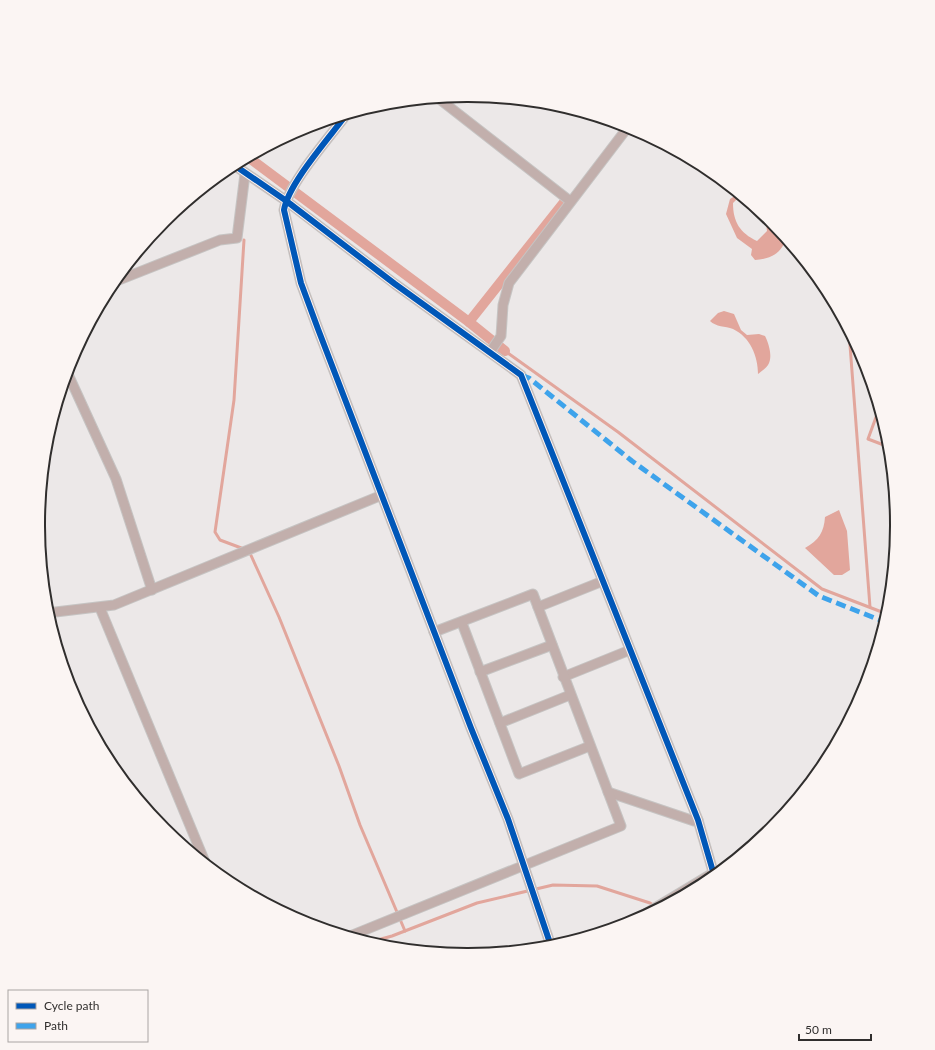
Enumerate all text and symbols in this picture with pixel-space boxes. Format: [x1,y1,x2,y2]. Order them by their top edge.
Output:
legend [8,990,148,1042]
text: Cycle path [44,998,99,1013]
scale bar [799,1016,871,1042]
text: Path [44,1018,68,1033]
text: 50 m [805,1022,832,1037]

